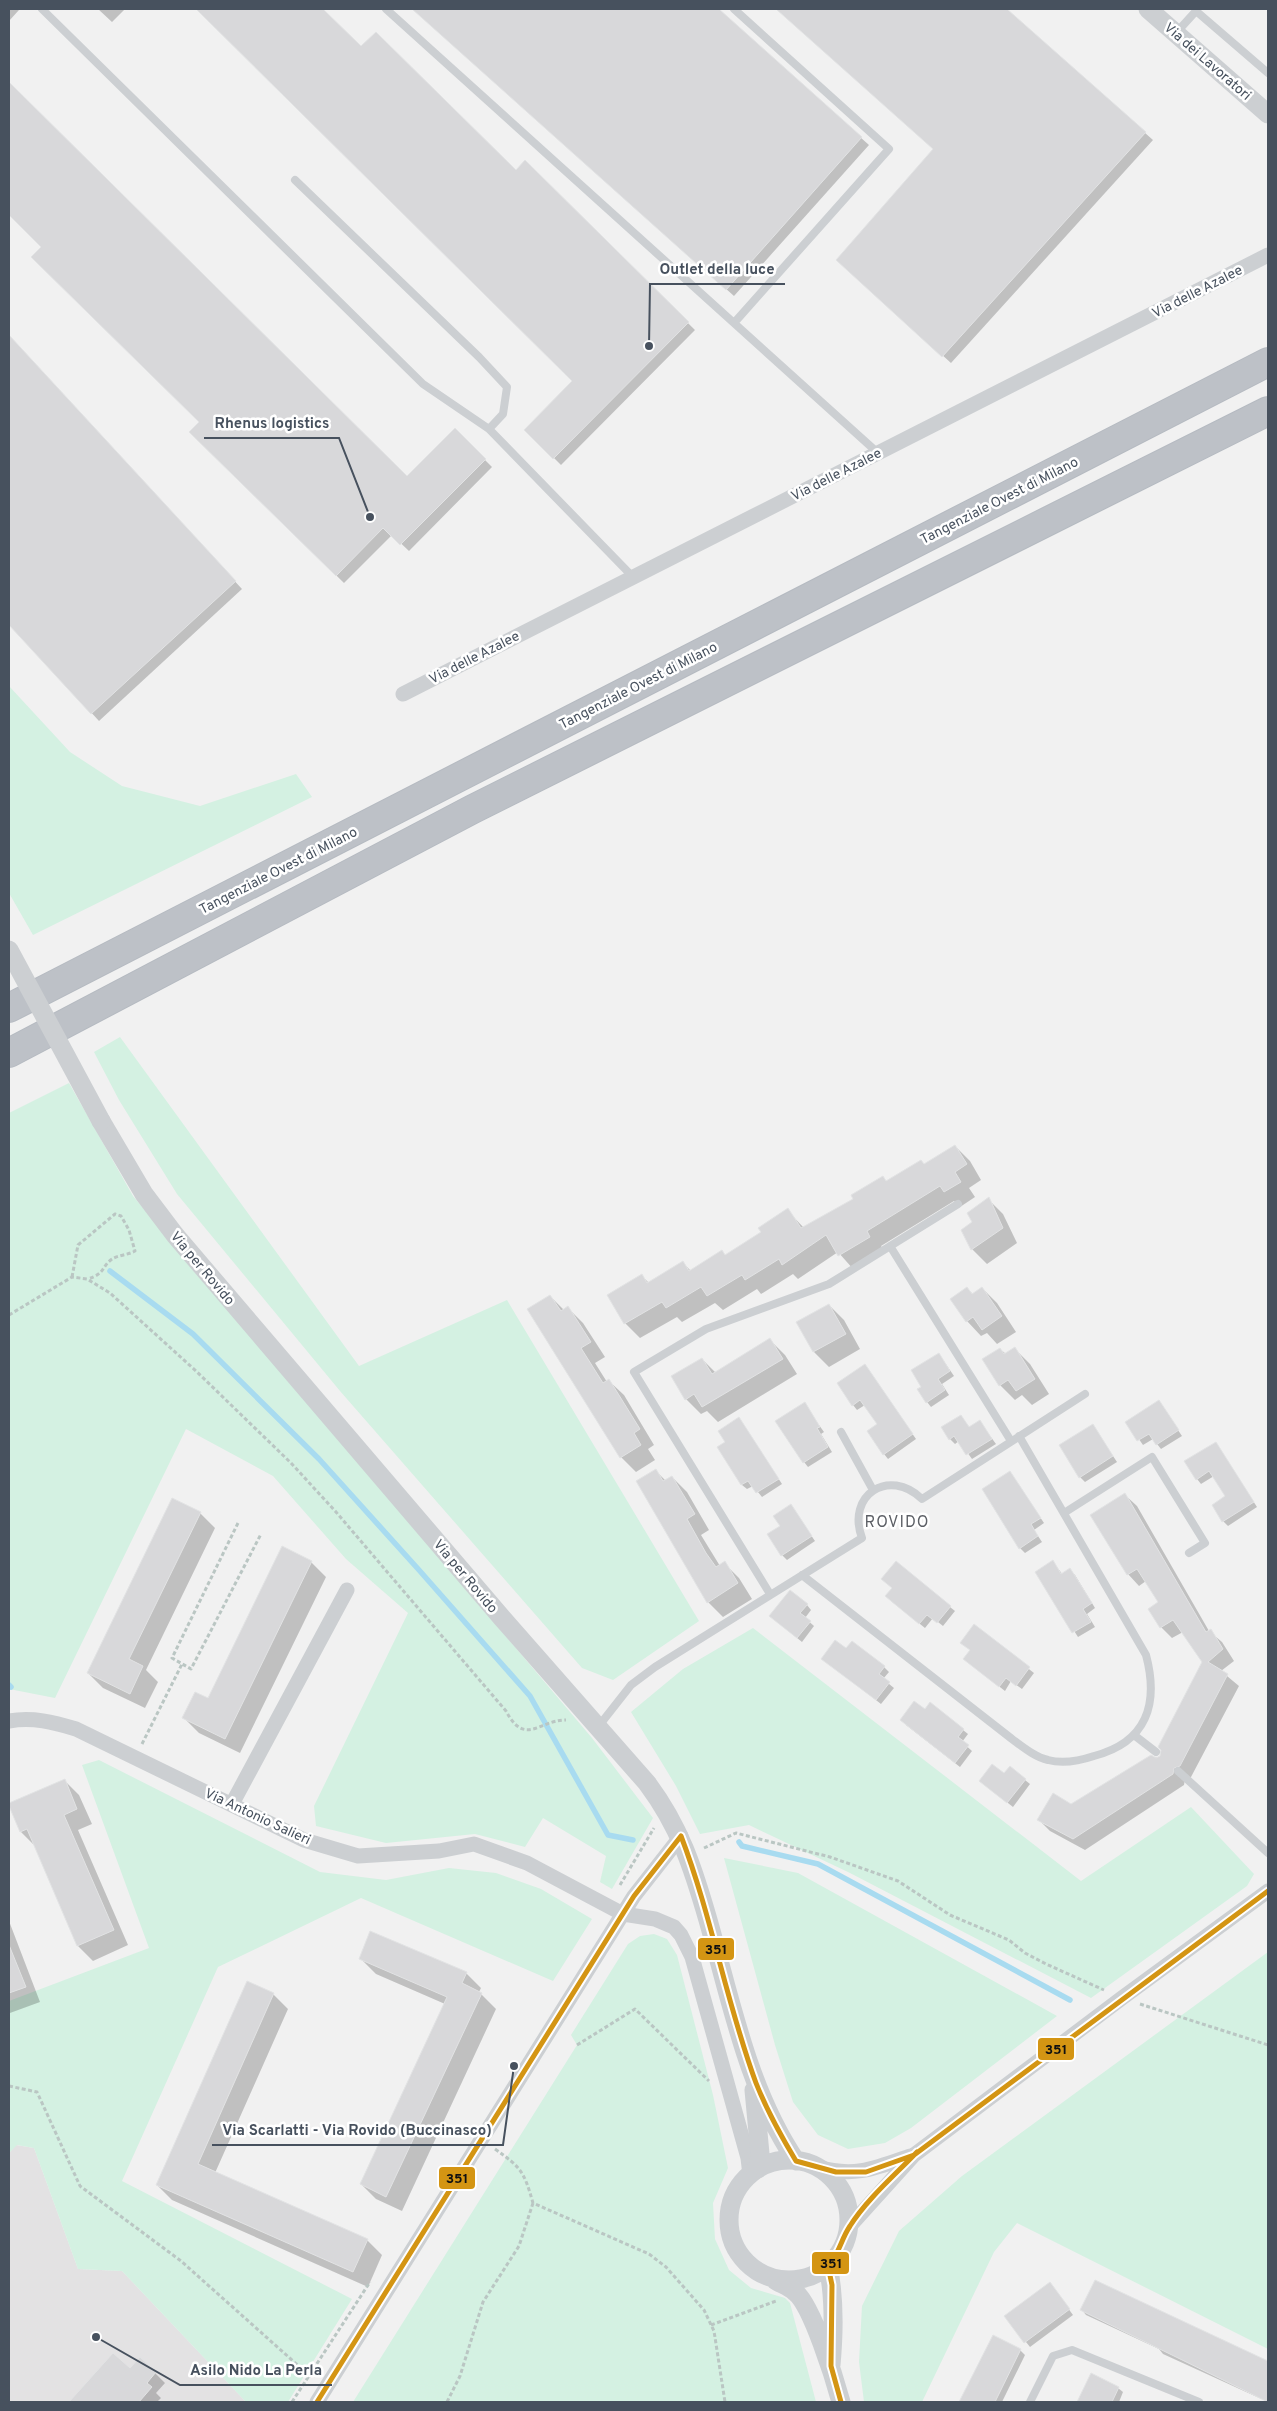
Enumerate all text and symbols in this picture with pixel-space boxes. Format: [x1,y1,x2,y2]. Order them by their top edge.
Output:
street label: Via dei Lavoratori [1160,20,1254,105]
callout: Outlet della luce [650,254,785,284]
text: Outlet della luce [660,261,774,280]
street label: Via delle Azalee [1150,262,1246,322]
callout: Rhenus logistics [204,408,339,438]
text: Rhenus logistics [215,415,329,434]
street label: Via delle Azalee [789,445,885,505]
street label: Tangenziale Ovest di Milano [918,454,1082,549]
street label: Via delle Azalee [427,628,523,688]
street label: Tangenziale Ovest di Milano [557,639,721,734]
street label: Tangenziale Ovest di Milano [197,824,361,919]
street label: Via per Rovido [166,1229,238,1309]
district label: ROVIDO [865,1513,930,1533]
street label: Via per Rovido [429,1537,501,1617]
street label: Via Antonio Salieri [202,1785,313,1849]
line badge: 351 [697,1937,735,1961]
text: 351 [705,1942,727,1959]
line badge: 351 [1037,2037,1075,2061]
text: 351 [1045,2042,1067,2059]
callout: Via Scarlatti - Via Rovido (Buccinasco) [212,2115,503,2145]
text: Via Scarlatti - Via Rovido (Buccinasco) [222,2122,492,2141]
line badge: 351 [438,2166,476,2190]
text: 351 [446,2171,468,2188]
line badge: 351 [811,2251,850,2275]
text: 351 [820,2256,842,2273]
callout: Asilo Nido La Perla [180,2355,332,2385]
text: Asilo Nido La Perla [190,2362,322,2381]

